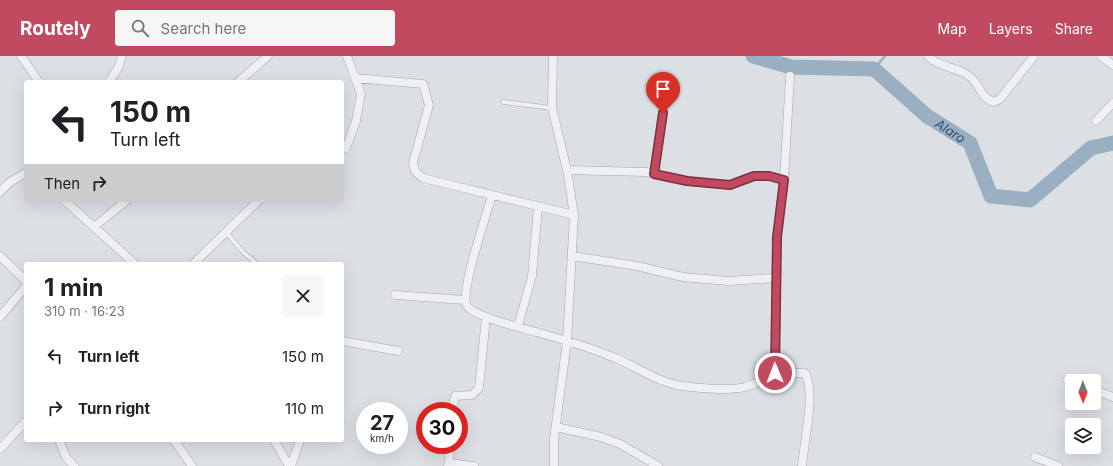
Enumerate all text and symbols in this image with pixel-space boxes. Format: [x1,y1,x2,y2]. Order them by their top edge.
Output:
search box [115,10,395,46]
text: Routely [20,17,91,40]
icon: search [129,17,151,39]
text: Search here [161,19,246,38]
text: Map [938,20,967,37]
text: Layers [989,20,1033,37]
text: Share [1055,20,1093,37]
pin [646,72,680,113]
icon: arrive [652,78,674,100]
text: 150 m [110,95,191,129]
icon: left [44,96,96,148]
water label: Alaro [931,115,969,146]
text: Turn left [110,129,180,150]
icon: right [88,172,110,194]
text: Then [44,174,80,193]
text: 1 min [44,273,103,302]
button: close [282,275,324,317]
text: 310 m · 16:23 [44,303,125,319]
icon: left [44,345,66,367]
text: Turn left [78,347,139,366]
text: 150 m [282,347,324,366]
position arrow [754,352,796,394]
north arrow [1065,374,1101,410]
map controls [1065,374,1101,454]
icon: right [44,397,66,419]
text: Turn right [78,399,150,418]
text: 110 m [285,399,324,418]
speed limit sign: 30 [416,402,468,454]
text: 27 [370,411,394,435]
button: layers [1065,418,1101,454]
text: km/h [370,432,394,444]

